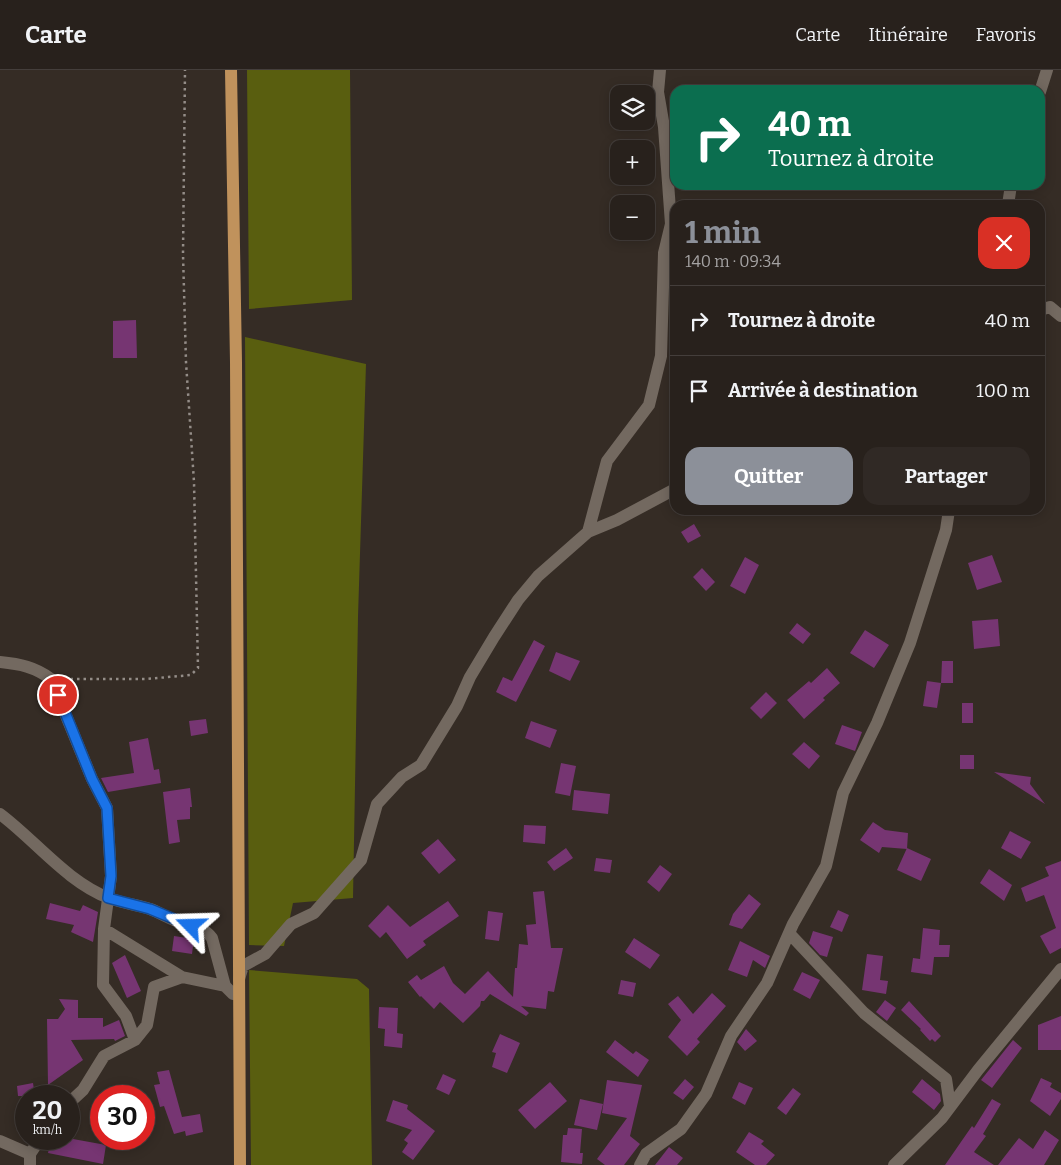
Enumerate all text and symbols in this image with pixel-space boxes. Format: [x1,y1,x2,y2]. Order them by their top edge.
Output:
text: Carte [25,21,87,49]
text: Carte [795,24,840,46]
text: Itinéraire [868,24,948,46]
text: Favoris [976,24,1036,46]
map controls [610,85,655,240]
button: layers [610,85,655,130]
text: 40 m [768,103,851,145]
icon: right [685,105,750,170]
button: + [610,140,655,185]
text: Tournez à droite [768,145,934,172]
button: − [610,195,655,240]
text: 1 min [685,215,761,251]
button: close [978,217,1030,269]
text: 140 m · 09:34 [685,252,781,271]
icon: right [685,307,713,335]
text: Tournez à droite [728,309,875,332]
text: 40 m [985,309,1030,332]
icon: arrive [685,377,713,405]
text: Arrivée à destination [728,379,918,402]
text: 100 m [976,379,1030,402]
button: Quitter [685,447,853,505]
button: Partager [863,447,1030,505]
pin [37,674,79,716]
icon: arrive [44,681,72,709]
position arrow [164,899,216,951]
speed limit sign: 30 [90,1085,155,1150]
text: 20 [33,1096,62,1126]
text: km/h [33,1123,62,1137]

